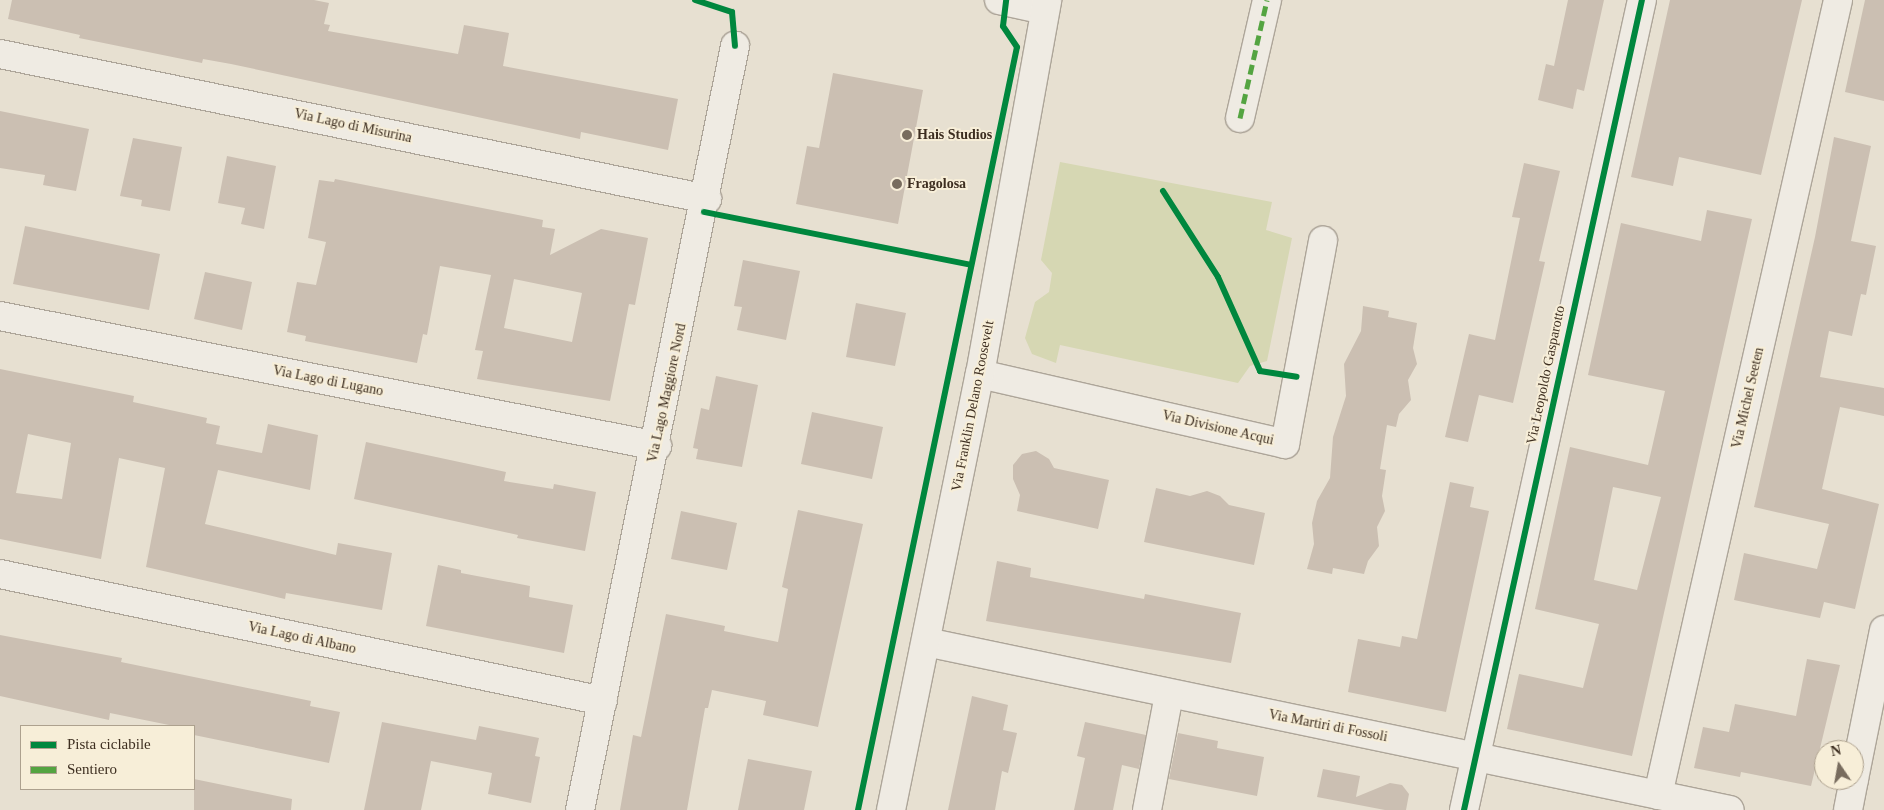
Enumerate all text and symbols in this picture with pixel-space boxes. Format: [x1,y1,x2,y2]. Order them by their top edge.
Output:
street label: Via Lago di Misurina [293,105,413,147]
place label: Hais Studios [917,127,992,143]
marker: Hais Studios [901,129,913,141]
place label: Fragolosa [907,176,966,192]
marker: Fragolosa [891,178,903,190]
street label: Via Leopoldo Gasparotto [1523,304,1569,446]
street label: Via Franklin Delano Roosevelt [948,319,998,493]
street label: Via Lago Maggiore Nord [644,322,690,464]
street label: Via Michel Seeten [1728,346,1768,450]
street label: Via Lago di Lugano [271,362,385,400]
street label: Via Divisione Acqui [1160,407,1276,449]
street label: Via Lago di Albano [246,618,358,658]
street label: Via Martiri di Fossoli [1267,706,1389,746]
legend [20,725,195,790]
text: Pista ciclabile [67,736,151,752]
north arrow [1814,740,1864,790]
text: N [1829,742,1842,759]
text: Sentiero [67,761,117,777]

